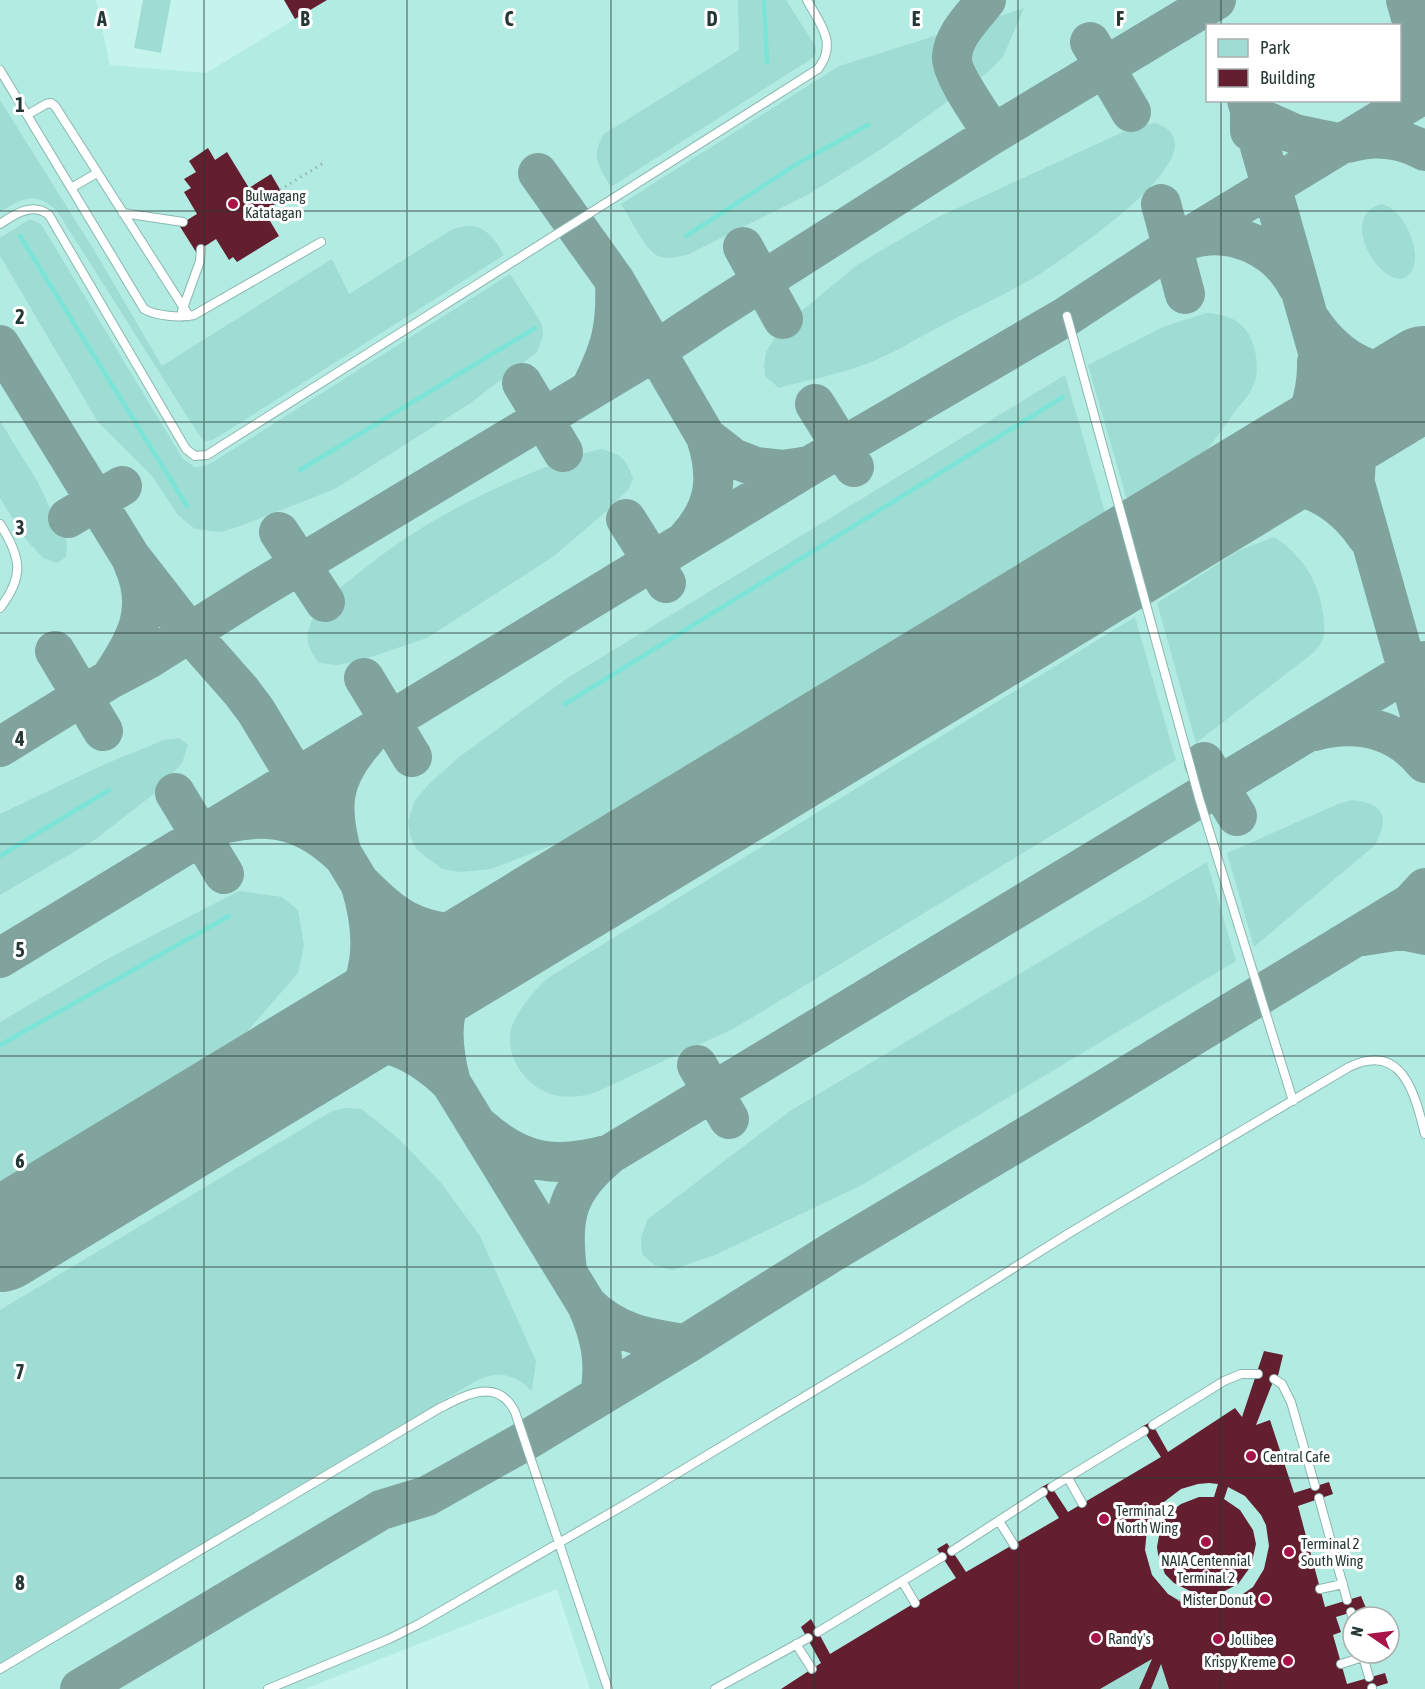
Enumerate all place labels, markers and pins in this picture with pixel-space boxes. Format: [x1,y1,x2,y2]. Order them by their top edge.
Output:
place label: Bulwagang Katatagan [245,187,306,221]
marker: Bulwagang Katatagan [226,197,240,211]
place label: Central Cafe [1263,1448,1330,1465]
marker: Central Cafe [1244,1449,1258,1463]
place label: Terminal 2 North Wing [1116,1502,1178,1536]
marker: Terminal 2 North Wing [1097,1512,1111,1526]
marker: NAIA Centennial Terminal 2 [1199,1535,1213,1549]
place label: Terminal 2 South Wing [1301,1535,1364,1569]
marker: Terminal 2 South Wing [1282,1545,1296,1559]
place label: NAIA Centennial Terminal 2 [1161,1552,1251,1586]
place label: Mister Donut [1182,1591,1253,1608]
marker: Mister Donut [1258,1592,1272,1606]
place label: Randy's [1108,1630,1151,1647]
marker: Randy's [1089,1631,1103,1645]
place label: Jollibee [1230,1631,1274,1648]
marker: Jollibee [1211,1632,1225,1646]
place label: Krispy Kreme [1204,1653,1276,1670]
marker: Krispy Kreme [1281,1654,1295,1668]

